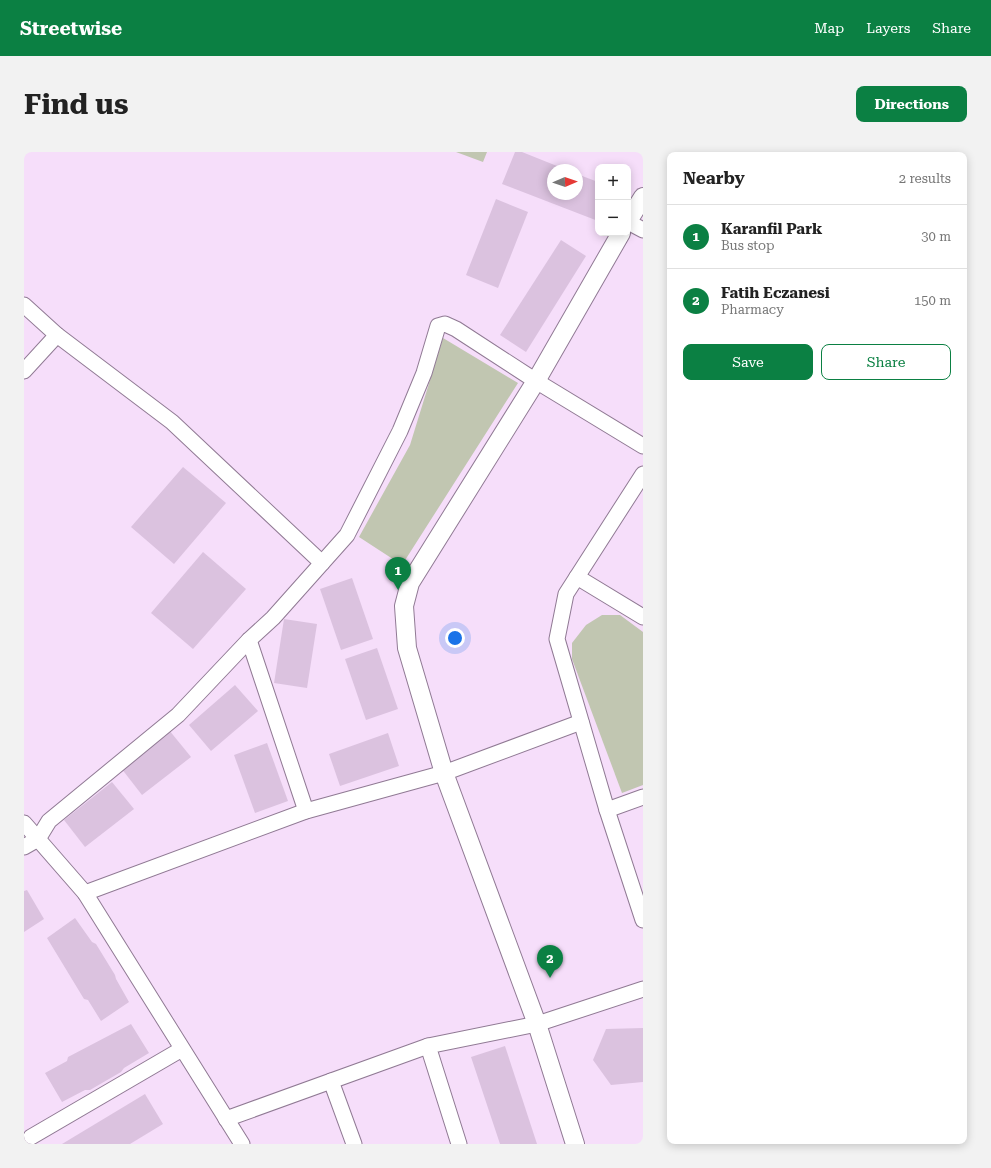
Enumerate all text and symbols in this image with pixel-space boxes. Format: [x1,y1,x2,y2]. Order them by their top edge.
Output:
text: Streetwise [20,17,122,40]
text: Map [814,20,844,36]
text: Layers [866,20,910,36]
text: Share [932,20,971,36]
button: Directions [856,86,967,122]
text: Find us [24,88,128,121]
north arrow [547,164,583,200]
map controls [595,164,631,236]
button: + [595,164,631,200]
text: Nearby [683,168,745,188]
text: 2 results [899,171,951,186]
button: − [595,200,631,236]
text: Karanfil Park [721,220,822,238]
text: 1 [692,229,700,244]
text: 30 m [921,229,951,244]
text: Bus stop [721,238,775,253]
text: Fatih Eczanesi [721,284,830,302]
text: 2 [692,293,700,308]
text: 150 m [914,293,951,308]
text: Pharmacy [721,302,784,317]
button: Save [683,344,813,380]
button: Share [821,344,951,380]
pin: 1 [385,557,411,590]
your location [445,628,465,648]
pin: 2 [537,945,563,978]

